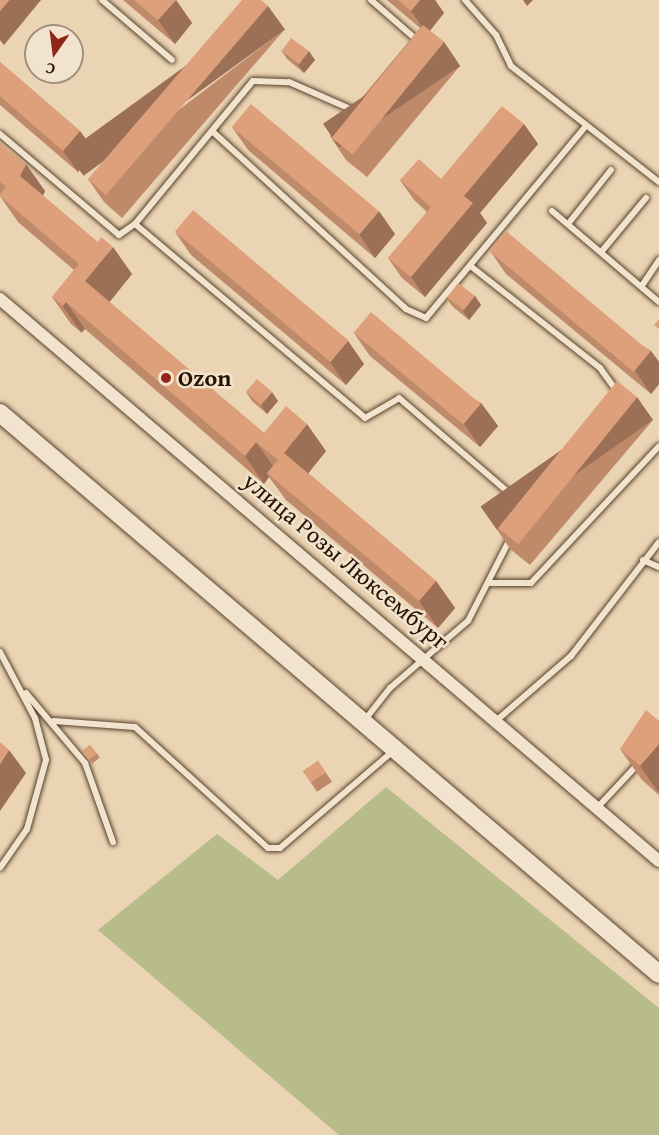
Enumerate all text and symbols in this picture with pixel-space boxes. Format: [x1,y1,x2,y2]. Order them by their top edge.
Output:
north arrow [24,24,84,84]
text: С [43,57,57,82]
place label: Ozon [178,364,231,392]
marker: Ozon [159,371,173,385]
street label: улица Розы Люксембург [237,467,455,655]

